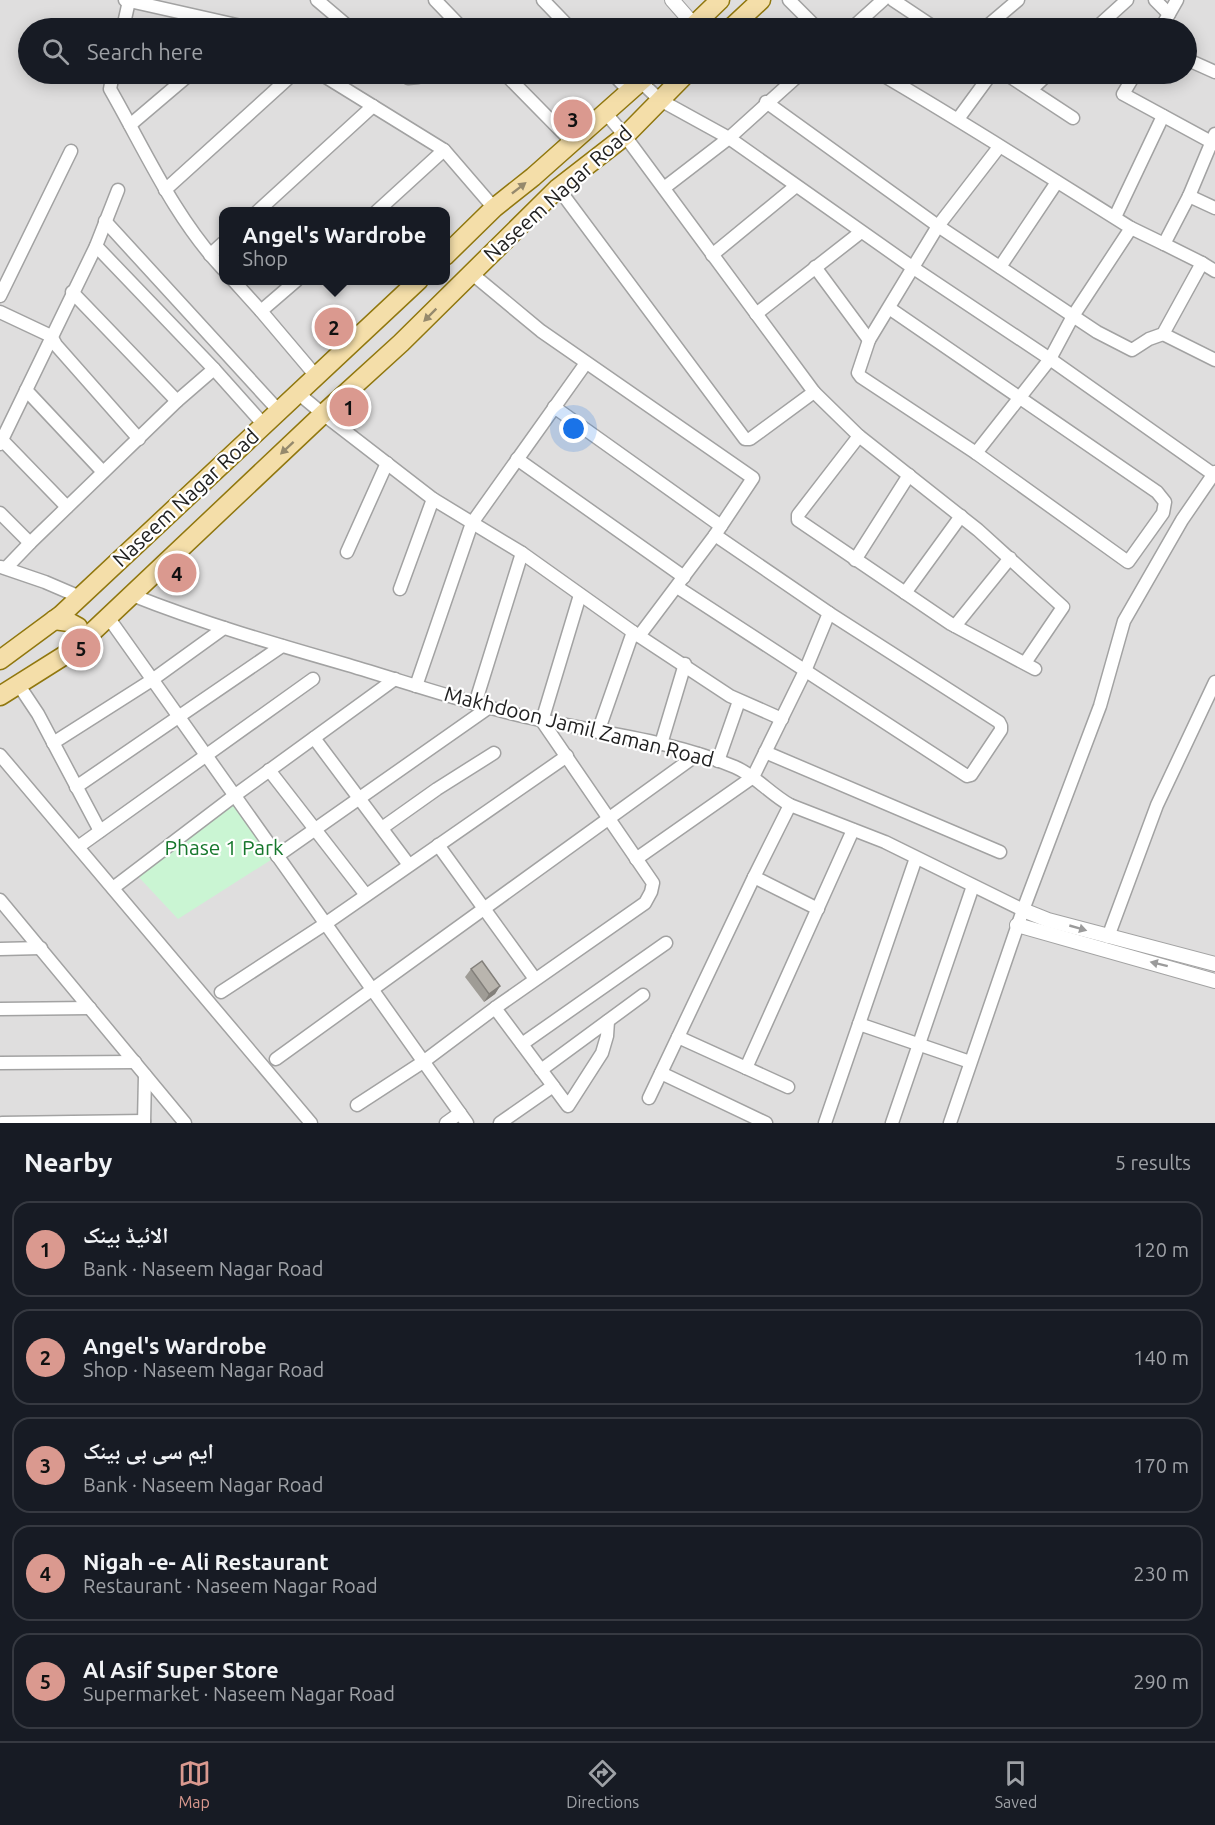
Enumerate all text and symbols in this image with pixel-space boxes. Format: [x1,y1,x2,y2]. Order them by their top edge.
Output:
search box [18,18,1197,84]
icon: search [39,35,72,68]
text: Search here [87,39,203,64]
pin: 3 [554,96,592,142]
street label: Naseem Nagar Road [478,120,636,266]
one-way arrow [511,182,527,195]
popup [219,207,450,285]
text: Angel's Wardrobe [243,222,426,247]
text: Shop [243,247,288,270]
pin: 2 [314,304,354,350]
one-way arrow [423,307,437,321]
pin: 1 [330,384,368,430]
your location [559,414,588,443]
street label: Naseem Nagar Road [107,423,263,571]
one-way arrow [280,440,294,454]
pin: 4 [158,550,196,596]
pin: 5 [62,626,100,670]
street label: Makhdoon Jamil Zaman Road [442,681,716,771]
park label: Phase 1 Park [164,835,284,859]
one-way arrow [1069,924,1087,933]
one-way arrow [1150,959,1168,969]
text: Nearby [24,1148,112,1177]
text: 5 results [1115,1151,1191,1174]
text: الائیڈ بینک [83,1222,168,1247]
text: 1 [40,1238,51,1261]
text: 120 m [1133,1238,1189,1261]
text: Bank · Naseem Nagar Road [83,1257,323,1280]
text: Angel's Wardrobe [83,1333,267,1358]
text: 2 [40,1346,51,1369]
text: 140 m [1133,1346,1189,1369]
text: Shop · Naseem Nagar Road [83,1358,324,1381]
text: ایم سی بی بینک [83,1438,214,1463]
text: 3 [40,1454,51,1477]
text: 170 m [1133,1454,1189,1477]
text: Bank · Naseem Nagar Road [83,1473,323,1496]
text: Nigah -e- Ali Restaurant [83,1549,329,1574]
text: 4 [40,1562,51,1585]
text: 230 m [1133,1562,1189,1585]
text: Restaurant · Naseem Nagar Road [83,1574,378,1597]
text: Al Asif Super Store [83,1657,279,1682]
text: 5 [40,1670,51,1693]
text: 290 m [1133,1670,1189,1693]
text: Supermarket · Naseem Nagar Road [83,1682,395,1705]
tab: Map [178,1757,211,1811]
tab: Directions [566,1757,639,1811]
tab: Saved [995,1757,1037,1811]

